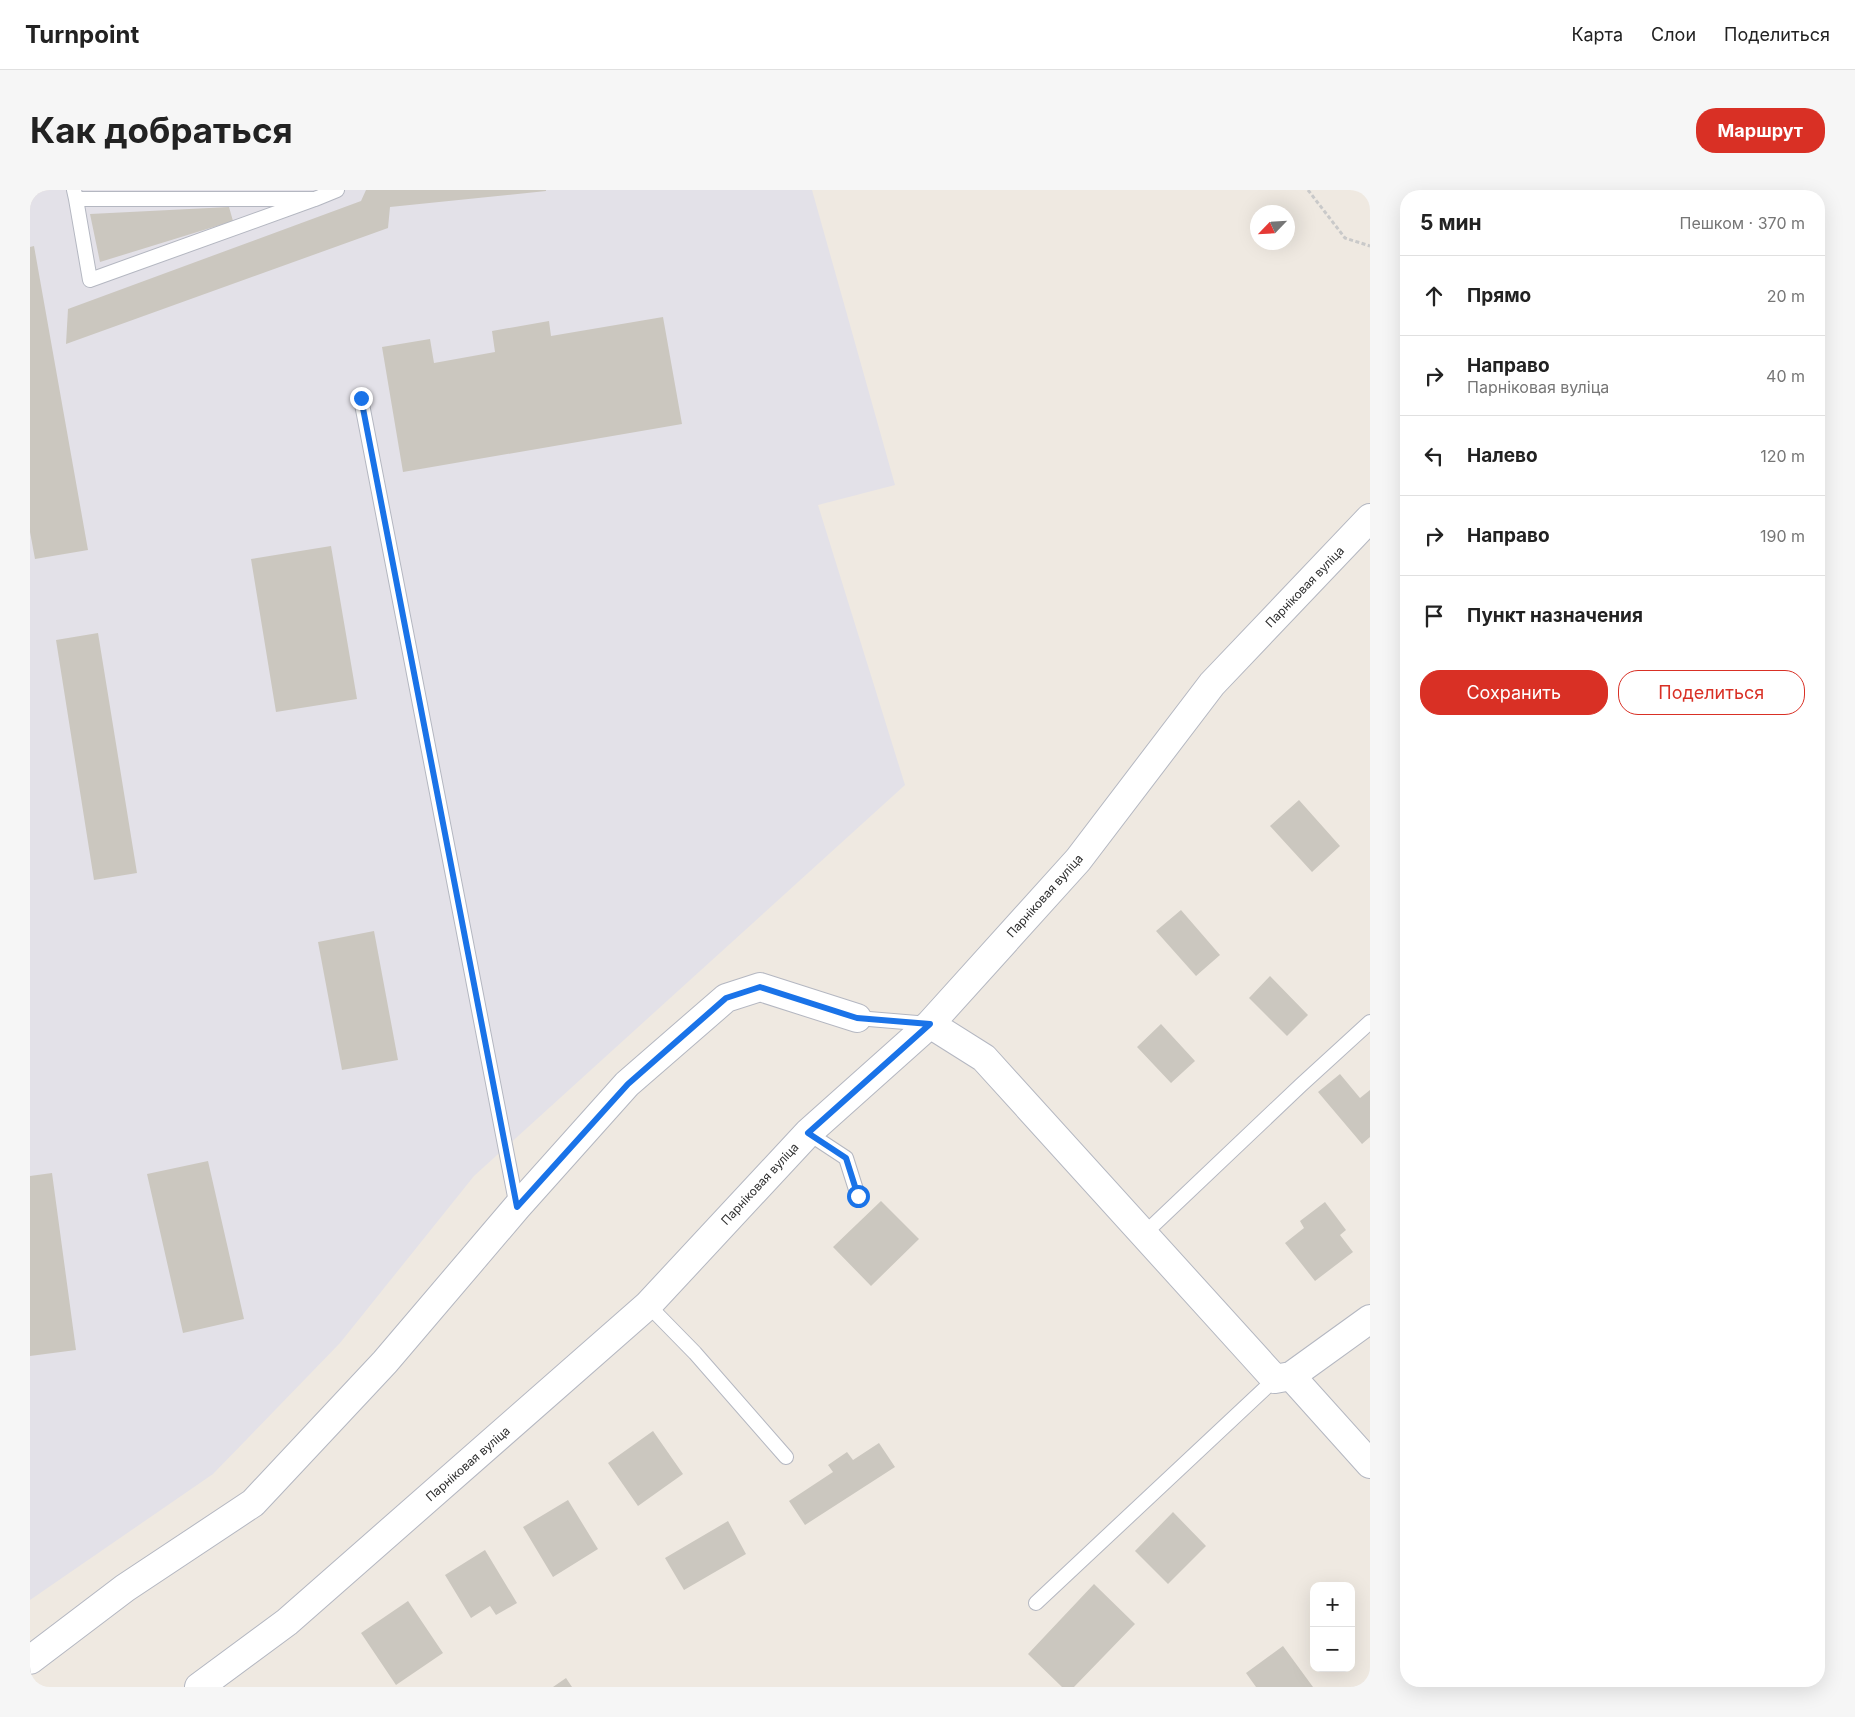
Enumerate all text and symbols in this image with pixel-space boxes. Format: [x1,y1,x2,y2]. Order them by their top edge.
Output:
text: Turnpoint [25,20,139,49]
text: Карта [1571,24,1623,45]
text: Слои [1651,24,1696,45]
text: Поделиться [1724,24,1830,45]
button: Маршрут [1696,108,1825,153]
text: Как добраться [30,109,293,151]
north arrow [1250,205,1295,250]
text: 5 мин [1420,210,1482,235]
text: Пешком · 370 m [1679,213,1805,233]
icon: ahead [1420,282,1448,310]
text: Прямо [1467,284,1531,307]
text: 20 m [1767,286,1805,306]
text: Направо [1467,354,1550,377]
icon: right [1420,362,1448,390]
text: 40 m [1766,366,1805,386]
text: Парніковая вуліца [1467,377,1609,397]
route end [350,387,373,410]
icon: left [1420,442,1448,470]
text: Налево [1467,444,1538,467]
text: 120 m [1760,446,1805,466]
icon: right [1420,522,1448,550]
text: Направо [1467,524,1550,547]
text: 190 m [1760,526,1805,546]
street label: Парніковая вуліца [1262,543,1347,630]
icon: arrive [1420,602,1448,630]
text: Пункт назначения [1467,604,1643,627]
button: Сохранить [1420,670,1608,715]
button: Поделиться [1618,670,1805,715]
street label: Парніковая вуліца [1003,851,1086,940]
street label: Парніковая вуліца [718,1140,801,1228]
route start [847,1185,870,1208]
street label: Парніковая вуліца [422,1423,513,1504]
map controls [1310,1582,1355,1672]
button: + [1310,1582,1355,1627]
button: − [1310,1627,1355,1672]

